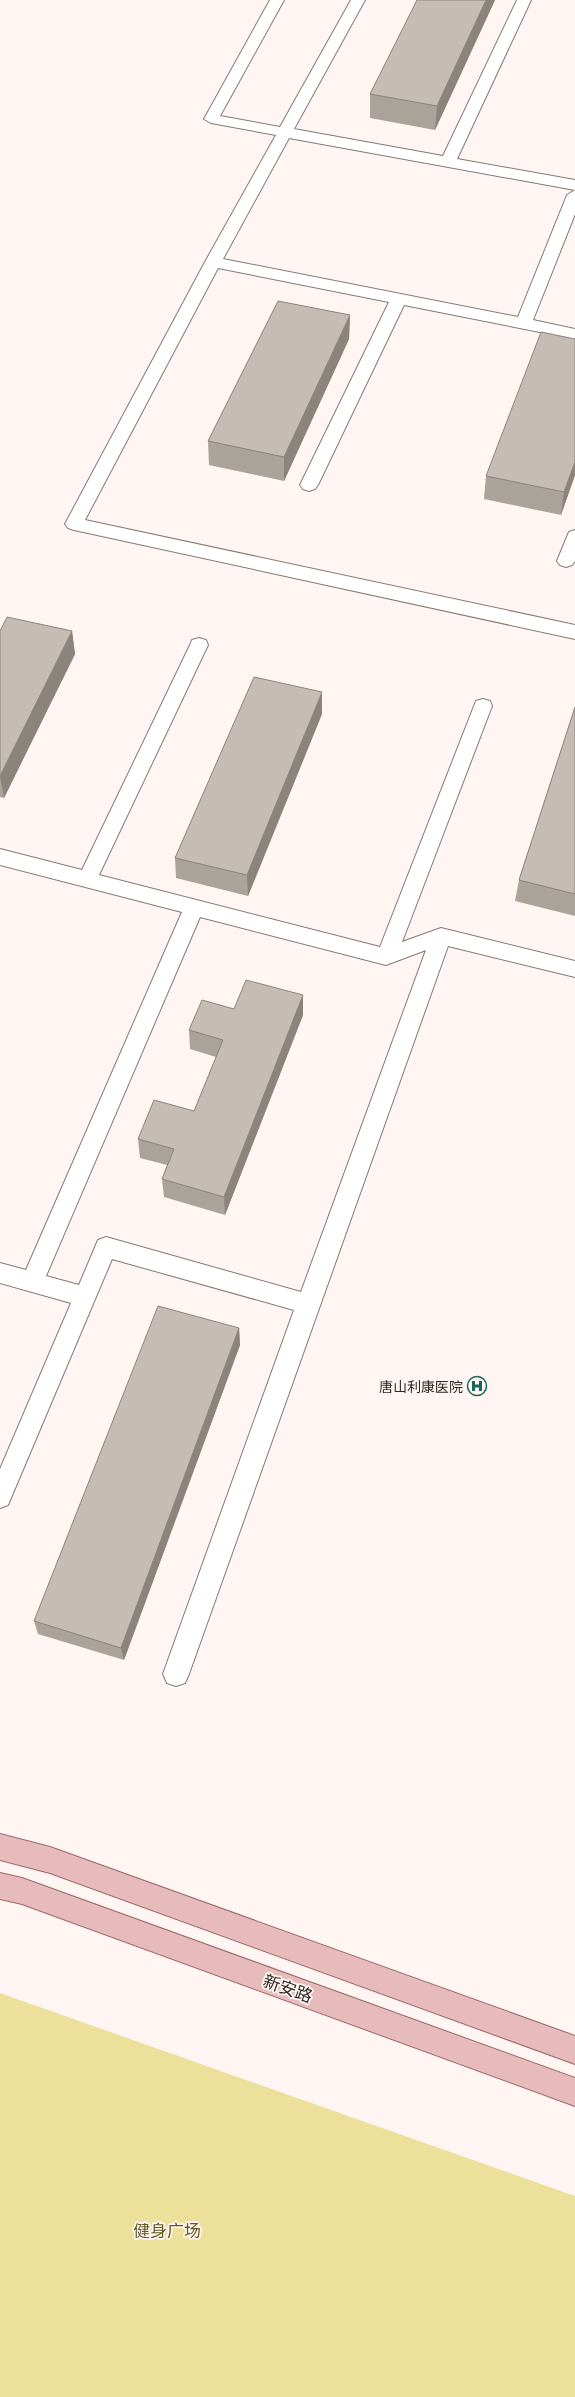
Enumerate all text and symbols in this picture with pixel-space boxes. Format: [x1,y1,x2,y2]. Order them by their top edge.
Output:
hospital icon: 唐山利康医院 [466,1375,488,1397]
place label: 唐山利康医院 [379,1378,463,1395]
street label: 新安路 [260,1969,316,2007]
park label: 健身广场 [133,2220,201,2241]

